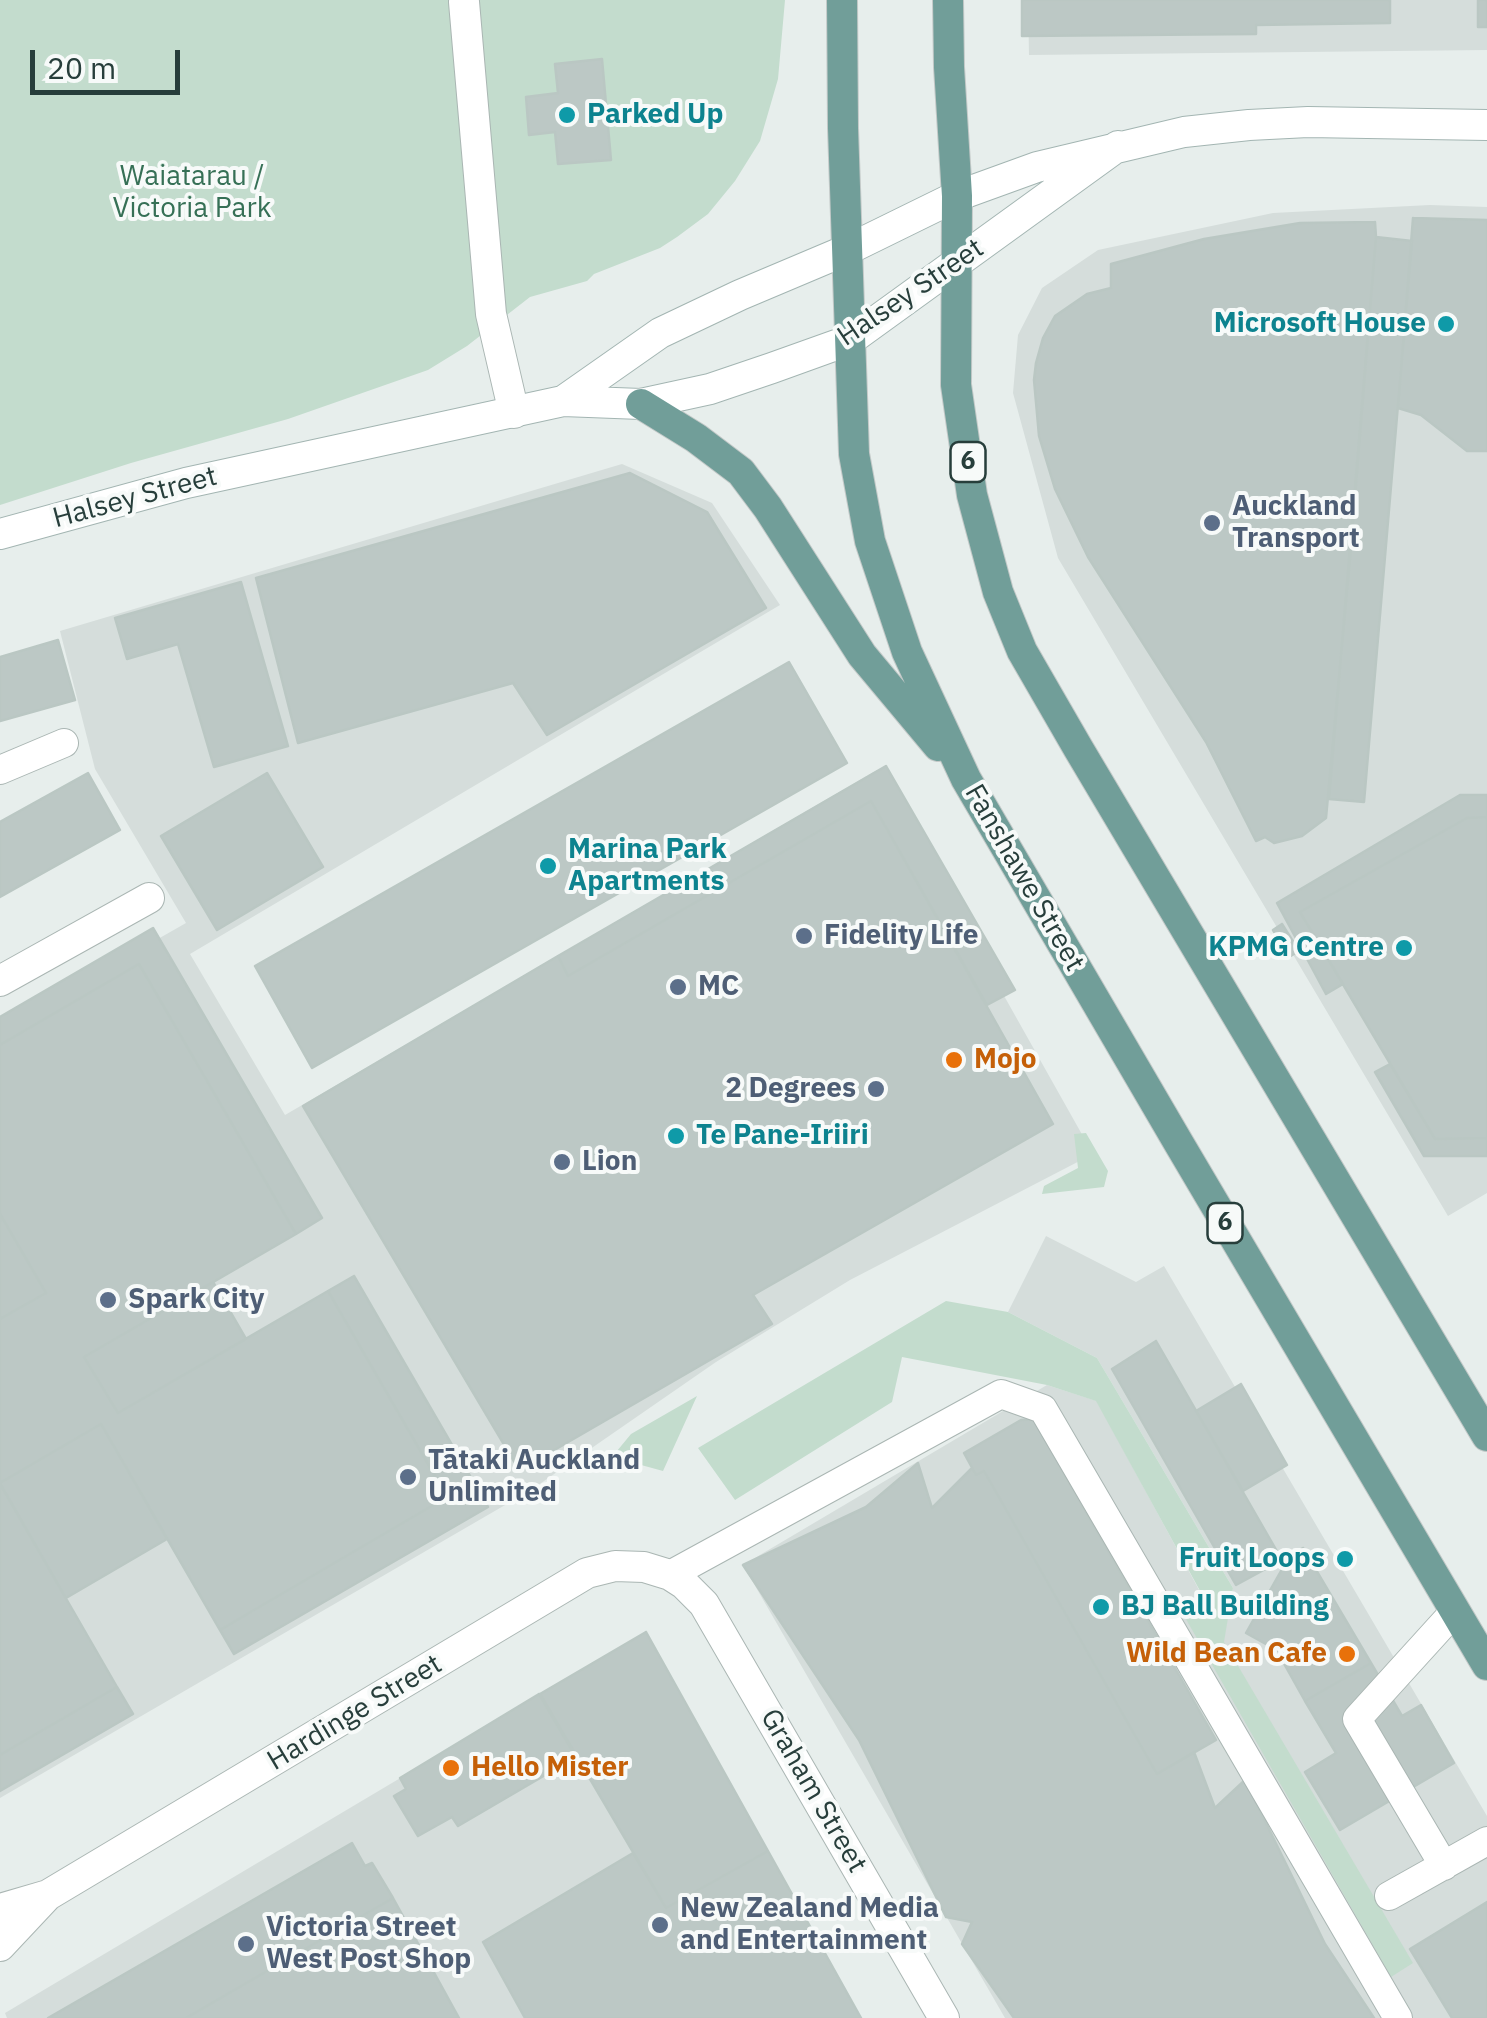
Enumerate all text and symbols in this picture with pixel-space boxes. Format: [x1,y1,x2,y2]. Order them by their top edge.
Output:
scale bar [35,30,185,92]
text: 20 m [47,48,116,87]
place label: Parked Up [587,98,723,132]
marker: Parked Up [556,104,578,126]
park label: Waiatarau / Victoria Park [112,160,272,226]
street label: Halsey Street [832,232,990,354]
place label: Microsoft House [1214,307,1426,341]
marker: Microsoft House [1435,313,1457,335]
road number: 6 [950,442,986,482]
street label: Halsey Street [49,460,221,536]
place label: Auckland Transport [1232,490,1360,556]
marker: Auckland Transport [1201,512,1223,534]
street label: Fanshawe Street [957,779,1091,977]
place label: Marina Park Apartments [568,833,727,899]
marker: Marina Park Apartments [537,855,559,877]
place label: Fidelity Life [824,919,979,953]
marker: Fidelity Life [793,925,815,947]
place label: KPMG Centre [1208,931,1384,965]
marker: KPMG Centre [1393,937,1415,959]
place label: MC [698,970,739,1004]
marker: MC [667,976,689,998]
place label: Mojo [974,1043,1037,1077]
marker: Mojo [943,1049,965,1071]
place label: 2 Degrees [725,1072,856,1106]
marker: 2 Degrees [865,1078,887,1100]
place label: Te Pane-Iriiri [696,1119,869,1153]
marker: Te Pane-Iriiri [665,1125,687,1147]
place label: Lion [582,1145,637,1179]
marker: Lion [551,1151,573,1173]
road number: 6 [1208,1203,1242,1243]
place label: Spark City [128,1283,264,1317]
marker: Spark City [97,1289,119,1311]
place label: Tātaki Auckland Unlimited [428,1444,640,1510]
marker: Tātaki Auckland Unlimited [397,1466,419,1488]
place label: Fruit Loops [1179,1542,1325,1576]
marker: Fruit Loops [1334,1548,1356,1570]
place label: BJ Ball Building [1121,1590,1329,1624]
marker: BJ Ball Building [1090,1596,1112,1618]
place label: Wild Bean Cafe [1126,1637,1327,1671]
marker: Wild Bean Cafe [1336,1643,1358,1665]
street label: Hardinge Street [262,1648,448,1778]
street label: Graham Street [753,1703,873,1879]
place label: Hello Mister [471,1751,629,1785]
marker: Hello Mister [440,1757,462,1779]
place label: New Zealand Media and Entertainment [680,1892,939,1958]
place label: Victoria Street West Post Shop [266,1911,471,1977]
marker: New Zealand Media and Entertainment [649,1914,671,1936]
marker: Victoria Street West Post Shop [235,1933,257,1955]

